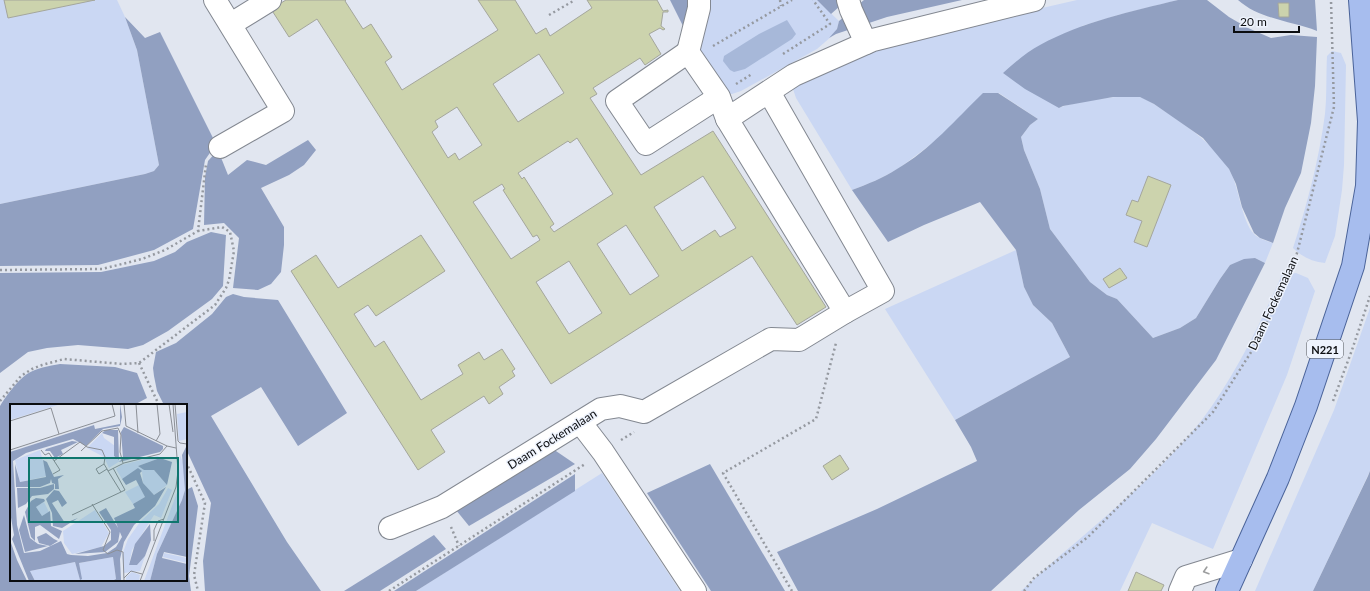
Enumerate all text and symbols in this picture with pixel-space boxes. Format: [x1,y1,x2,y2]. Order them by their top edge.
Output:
scale bar [1234,8,1299,34]
text: 20 m [1240,14,1267,29]
street label: Daam Fockemalaan [1245,254,1301,352]
road number: N221 [1307,340,1343,358]
inset map [10,404,187,581]
street label: Daam Fockemalaan [505,406,599,472]
one-way arrow [1203,566,1210,575]

